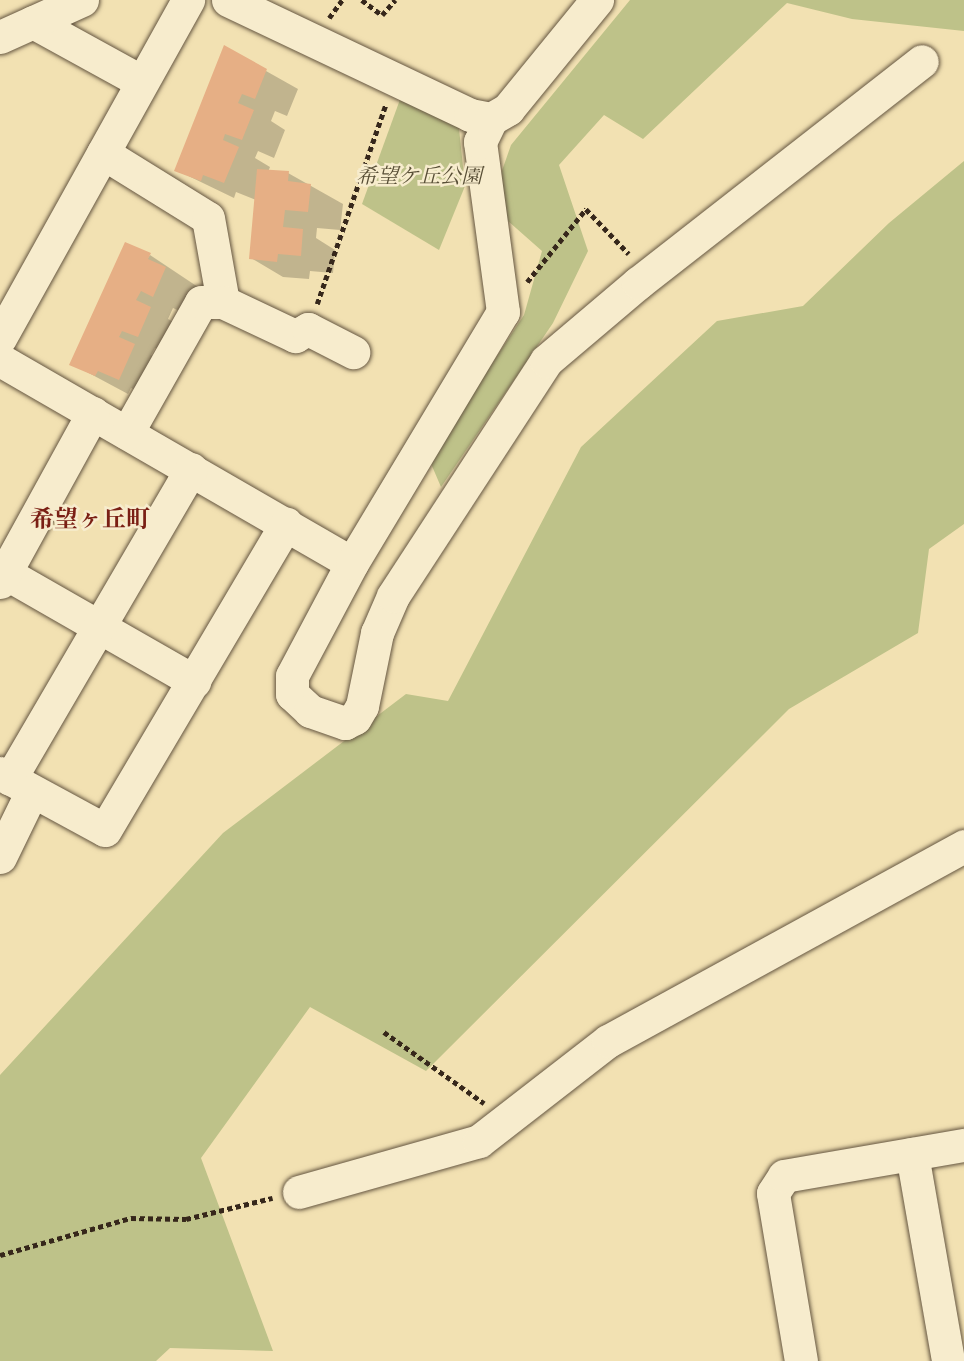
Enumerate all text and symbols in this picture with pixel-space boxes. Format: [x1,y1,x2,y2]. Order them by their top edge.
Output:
park label: 希望ケ丘公園 [356,165,482,191]
district label: 希望ヶ丘町 [30,508,150,536]

